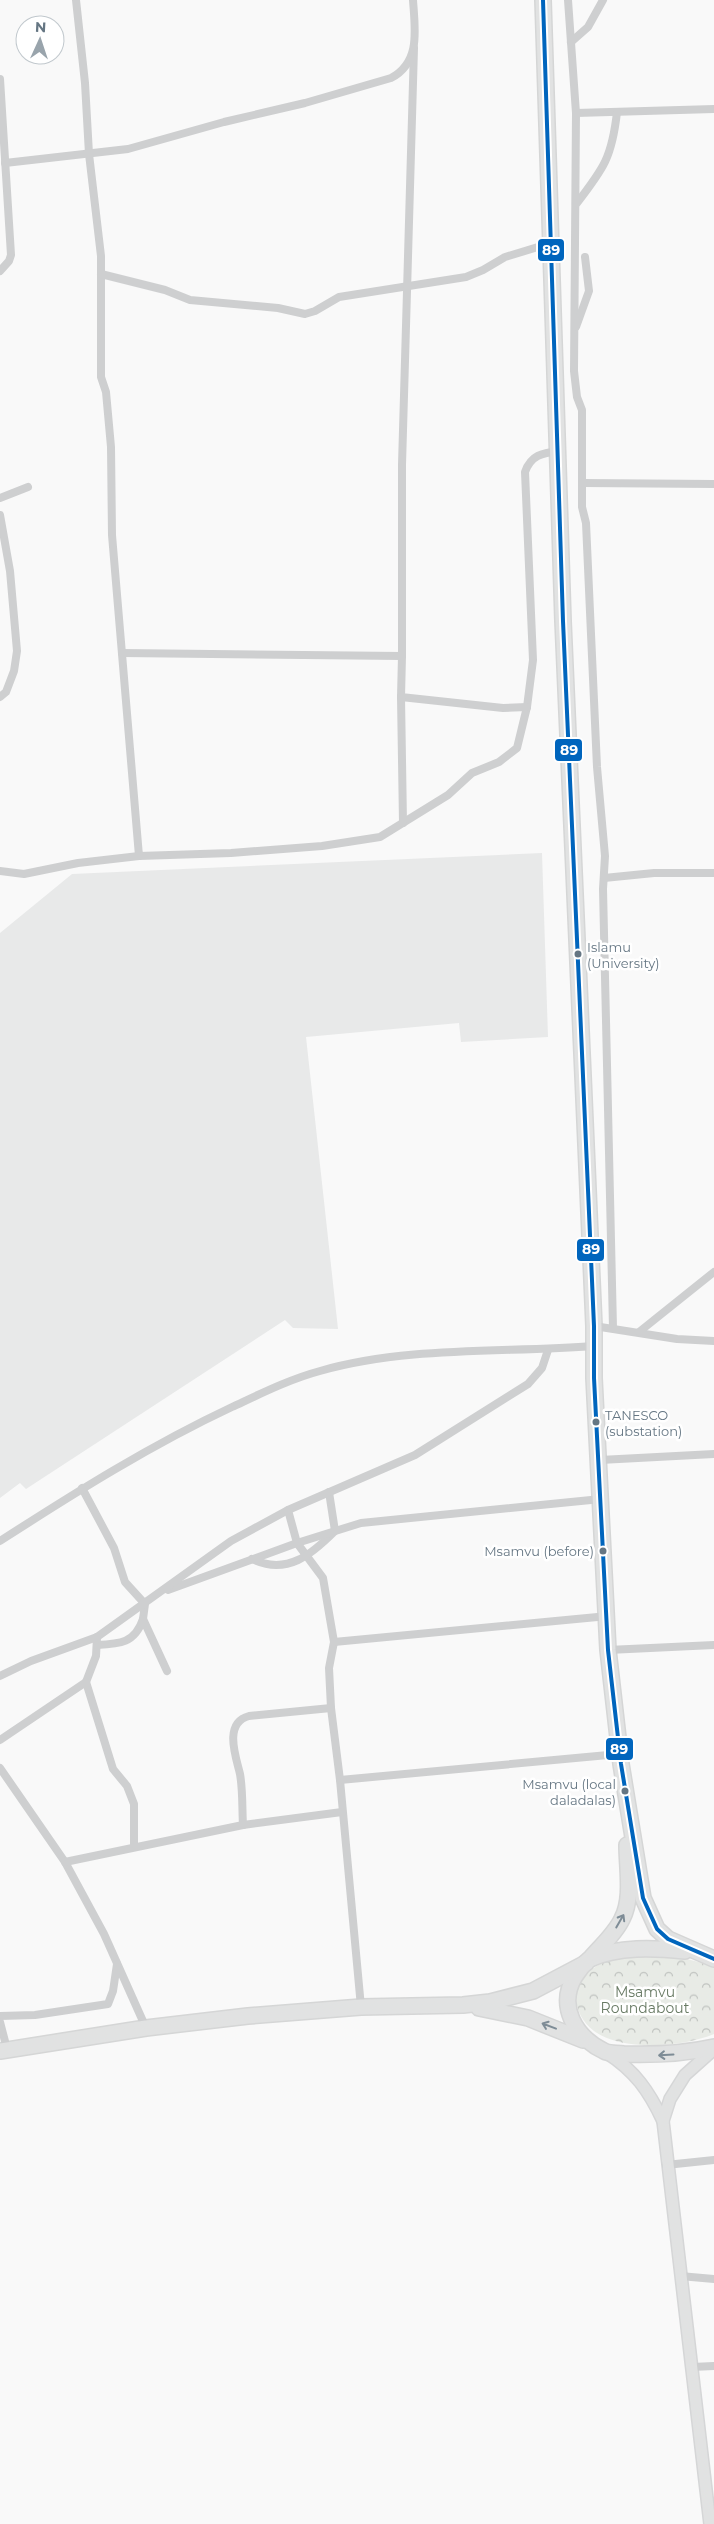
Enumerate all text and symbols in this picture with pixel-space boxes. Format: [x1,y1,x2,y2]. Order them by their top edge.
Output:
north arrow [15,15,65,65]
text: N [35,18,47,36]
line badge: 89 [537,238,565,262]
text: 89 [542,241,560,259]
line badge: 89 [554,738,583,762]
text: 89 [560,741,578,759]
place label: Islamu (University) [587,939,660,971]
marker: Islamu (University) [573,949,583,959]
line badge: 89 [576,1238,605,1262]
text: 89 [582,1240,600,1258]
place label: TANESCO (substation) [605,1407,682,1439]
marker: TANESCO (substation) [591,1417,601,1427]
place label: Msamvu (before) [484,1543,594,1559]
marker: Msamvu (before) [598,1546,608,1556]
line badge: 89 [605,1737,634,1761]
text: 89 [610,1740,628,1758]
place label: Msamvu (local daladalas) [522,1776,616,1808]
marker: Msamvu (local daladalas) [620,1786,630,1796]
one-way arrow [615,1914,625,1929]
park label: Msamvu Roundabout [601,1983,690,2017]
one-way arrow [542,2021,557,2030]
one-way arrow [658,2050,674,2059]

